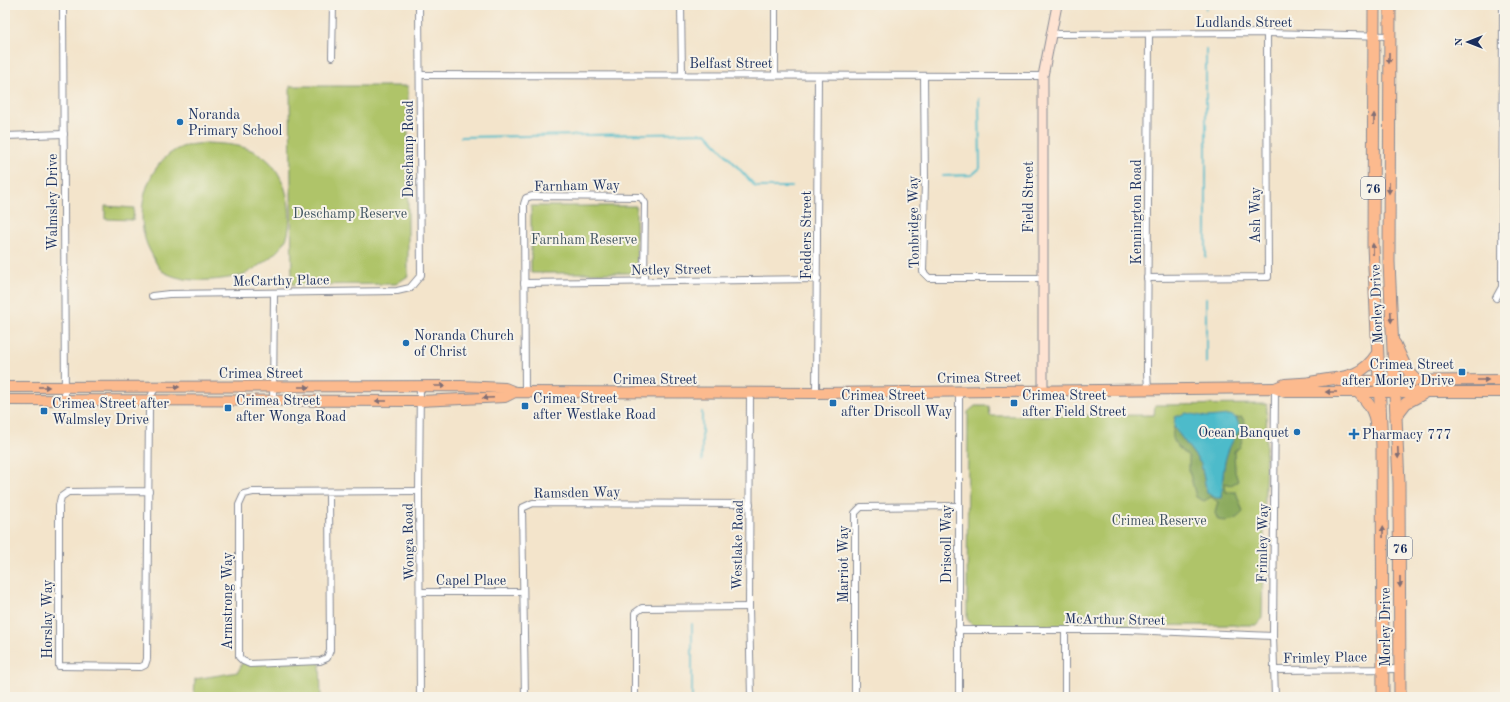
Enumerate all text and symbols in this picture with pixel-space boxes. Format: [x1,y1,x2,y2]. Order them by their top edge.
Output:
street label: Ludlands Street [1196,16,1293,30]
north arrow [1448,22,1488,62]
text: N [1454,37,1465,46]
one-way arrow [1386,52,1392,65]
street label: Belfast Street [689,57,773,71]
street label: Deschamp Road [402,100,416,198]
place label: Noranda Primary School [188,108,282,138]
one-way arrow [1371,112,1377,125]
marker: Noranda Primary School [175,117,185,127]
street label: Walmsley Drive [46,154,60,250]
street label: Kennington Road [1130,159,1144,265]
street label: Field Street [1022,161,1036,233]
street label: Tonbridge Way [906,175,922,269]
road number: 76 [1361,177,1385,199]
street label: Farnham Way [534,178,621,194]
one-way arrow [1386,182,1392,195]
street label: Ash Way [1249,186,1263,243]
street label: Fedders Street [800,191,814,279]
park label: Deschamp Reserve [293,207,407,221]
park label: Farnham Reserve [531,233,637,247]
one-way arrow [1370,242,1376,255]
street label: Netley Street [631,262,712,278]
street label: Morley Drive [1369,264,1385,344]
street label: McCarthy Place [233,273,329,289]
one-way arrow [1388,311,1394,324]
place label: Noranda Church of Christ [414,329,514,359]
marker: Noranda Church of Christ [401,338,411,348]
place label: Crimea Street after Morley Drive [1342,358,1454,388]
street label: Crimea Street [219,367,303,381]
marker: Crimea Street after Morley Drive [1457,367,1467,377]
street label: Crimea Street [937,370,1021,386]
street label: Crimea Street [613,373,697,387]
one-way arrow [1477,377,1490,383]
one-way arrow [298,383,310,390]
one-way arrow [434,383,447,389]
one-way arrow [38,384,51,390]
one-way arrow [168,384,181,390]
place label: Crimea Street after Driscoll Way [841,389,953,419]
place label: Crimea Street after Field Street [1022,389,1126,419]
one-way arrow [1324,389,1337,395]
place label: Crimea Street after Westlake Road [533,392,656,422]
place label: Crimea Street after Wonga Road [236,394,346,424]
one-way arrow [482,394,494,401]
place label: Crimea Street after Walmsley Drive [52,397,169,427]
one-way arrow [374,398,387,404]
marker: Crimea Street after Driscoll Way [828,398,838,408]
marker: Crimea Street after Field Street [1009,398,1019,408]
marker: Crimea Street after Westlake Road [520,401,530,411]
marker: Crimea Street after Wonga Road [223,403,233,413]
marker: Crimea Street after Walmsley Drive [39,406,49,416]
place label: Ocean Banquet [1198,426,1289,440]
marker: Ocean Banquet [1292,427,1302,437]
place label: Pharmacy 777 [1362,428,1452,442]
marker: Pharmacy 777 [1349,429,1359,439]
one-way arrow [1394,447,1401,459]
street label: Ramsden Way [533,485,621,501]
street label: Westlake Road [730,500,746,590]
street label: Wonga Road [401,503,417,581]
street label: Frimley Way [1255,503,1271,583]
street label: Driscoll Way [940,504,954,584]
park label: Crimea Reserve [1111,514,1207,528]
street label: Marriot Way [837,525,851,603]
one-way arrow [1380,525,1386,538]
road number: 76 [1388,537,1412,559]
street label: Armstrong Way [221,551,235,650]
street label: Capel Place [436,574,506,588]
one-way arrow [1397,576,1403,589]
street label: Horslay Way [41,579,55,659]
street label: Morley Drive [1379,587,1393,667]
street label: McArthur Street [1064,612,1166,628]
street label: Frimley Place [1283,650,1367,666]

